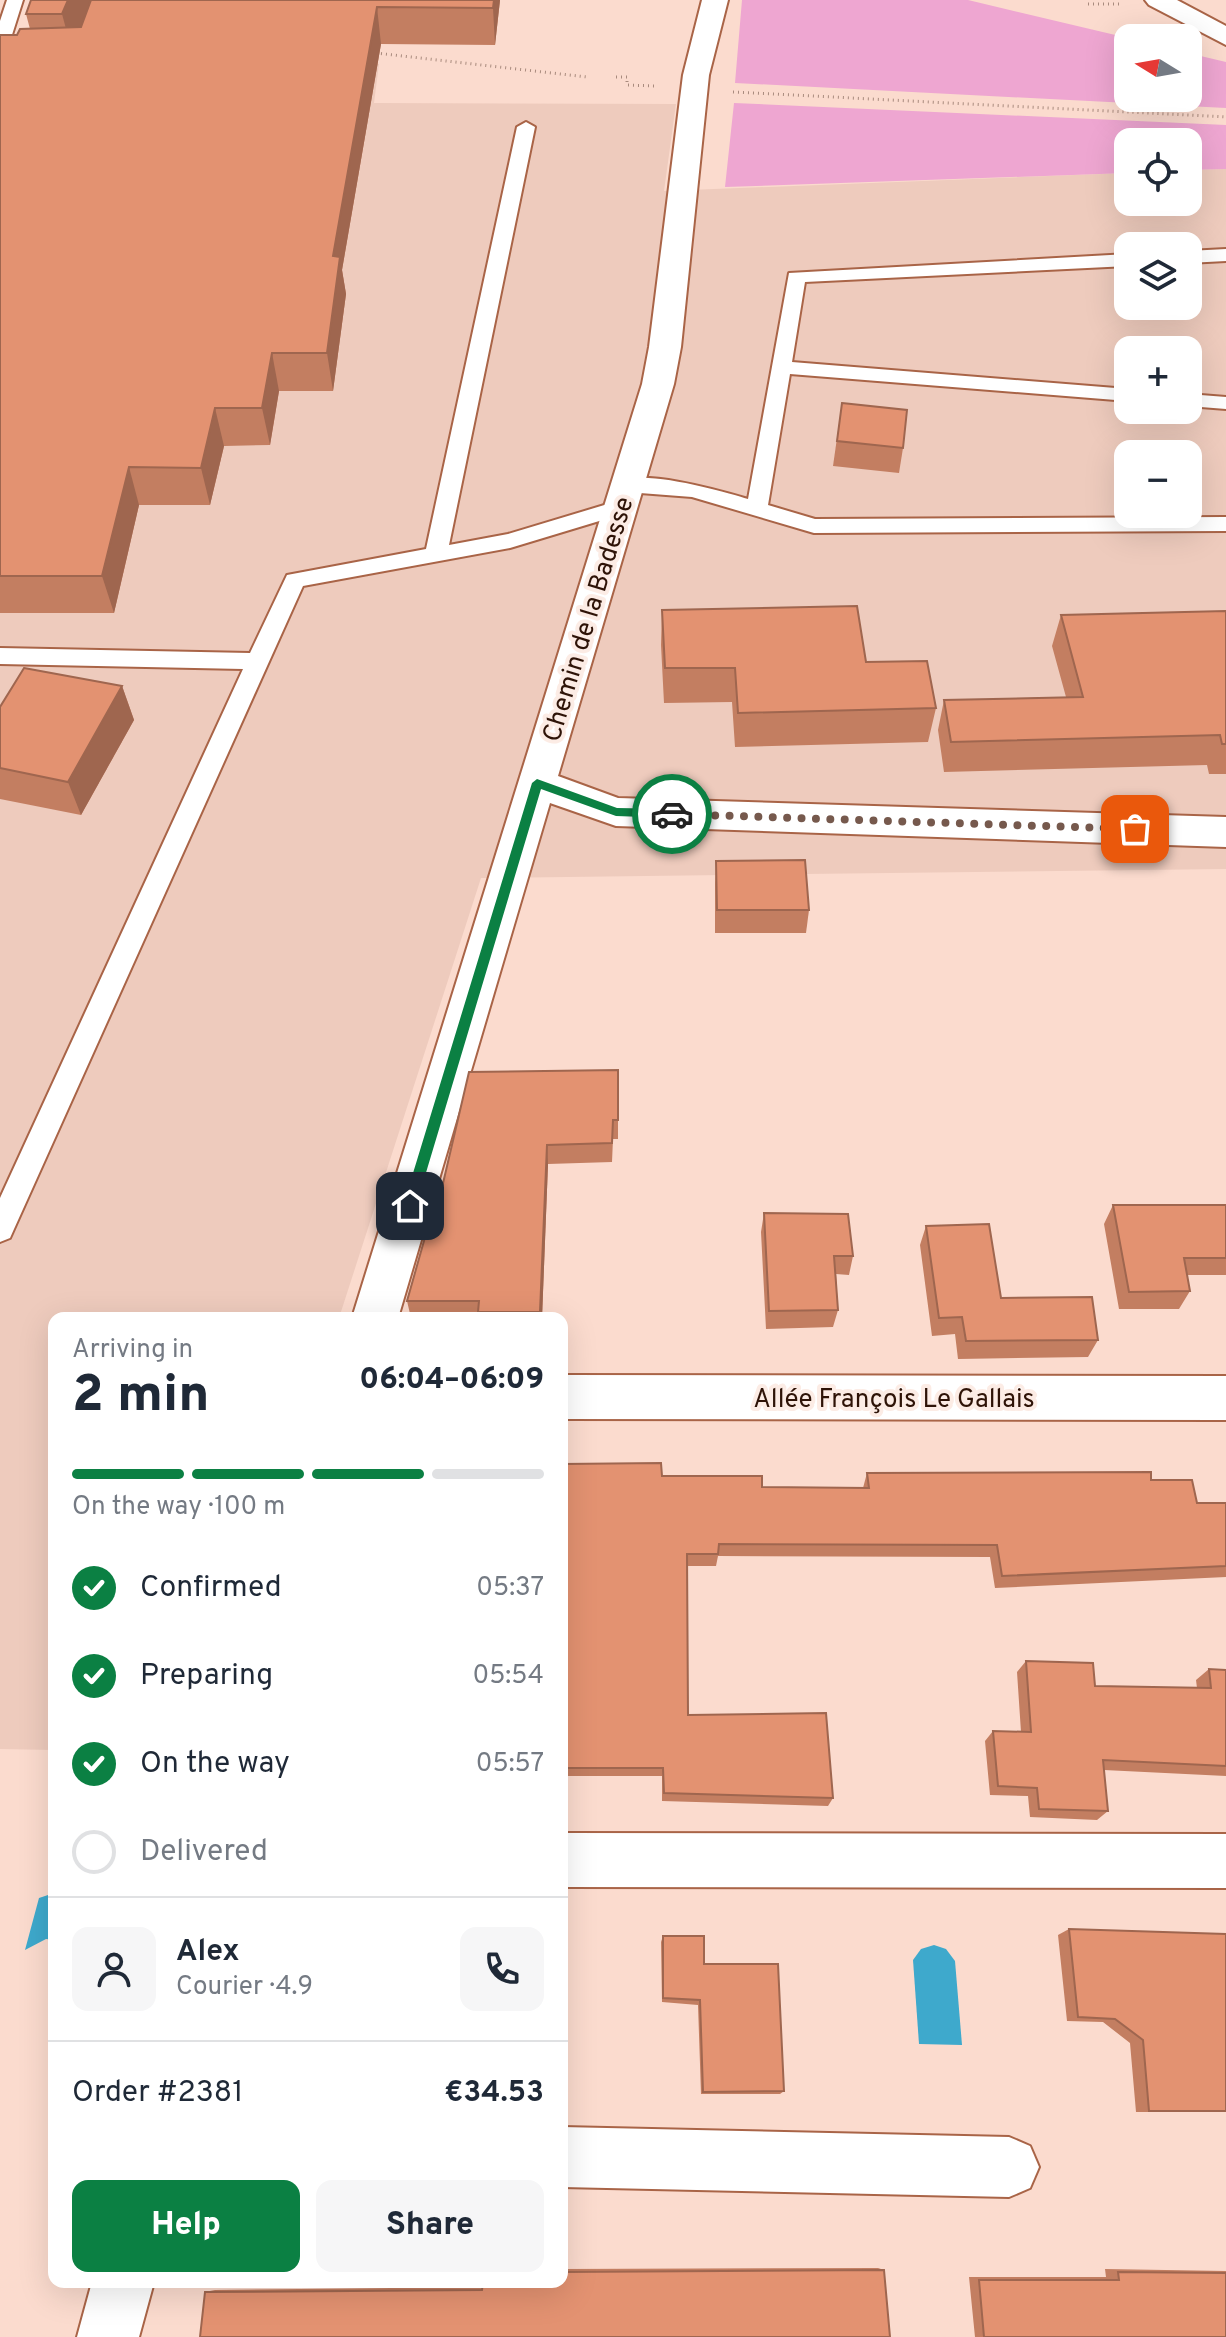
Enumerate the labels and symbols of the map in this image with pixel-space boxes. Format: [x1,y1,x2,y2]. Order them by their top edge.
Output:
north arrow [1114,24,1202,112]
street label: Chemin de la Badesse [536,493,642,746]
courier [632,774,712,854]
pin [1101,795,1169,863]
pin [376,1172,444,1240]
street label: Allée François Le Gallais [753,1384,1035,1417]

